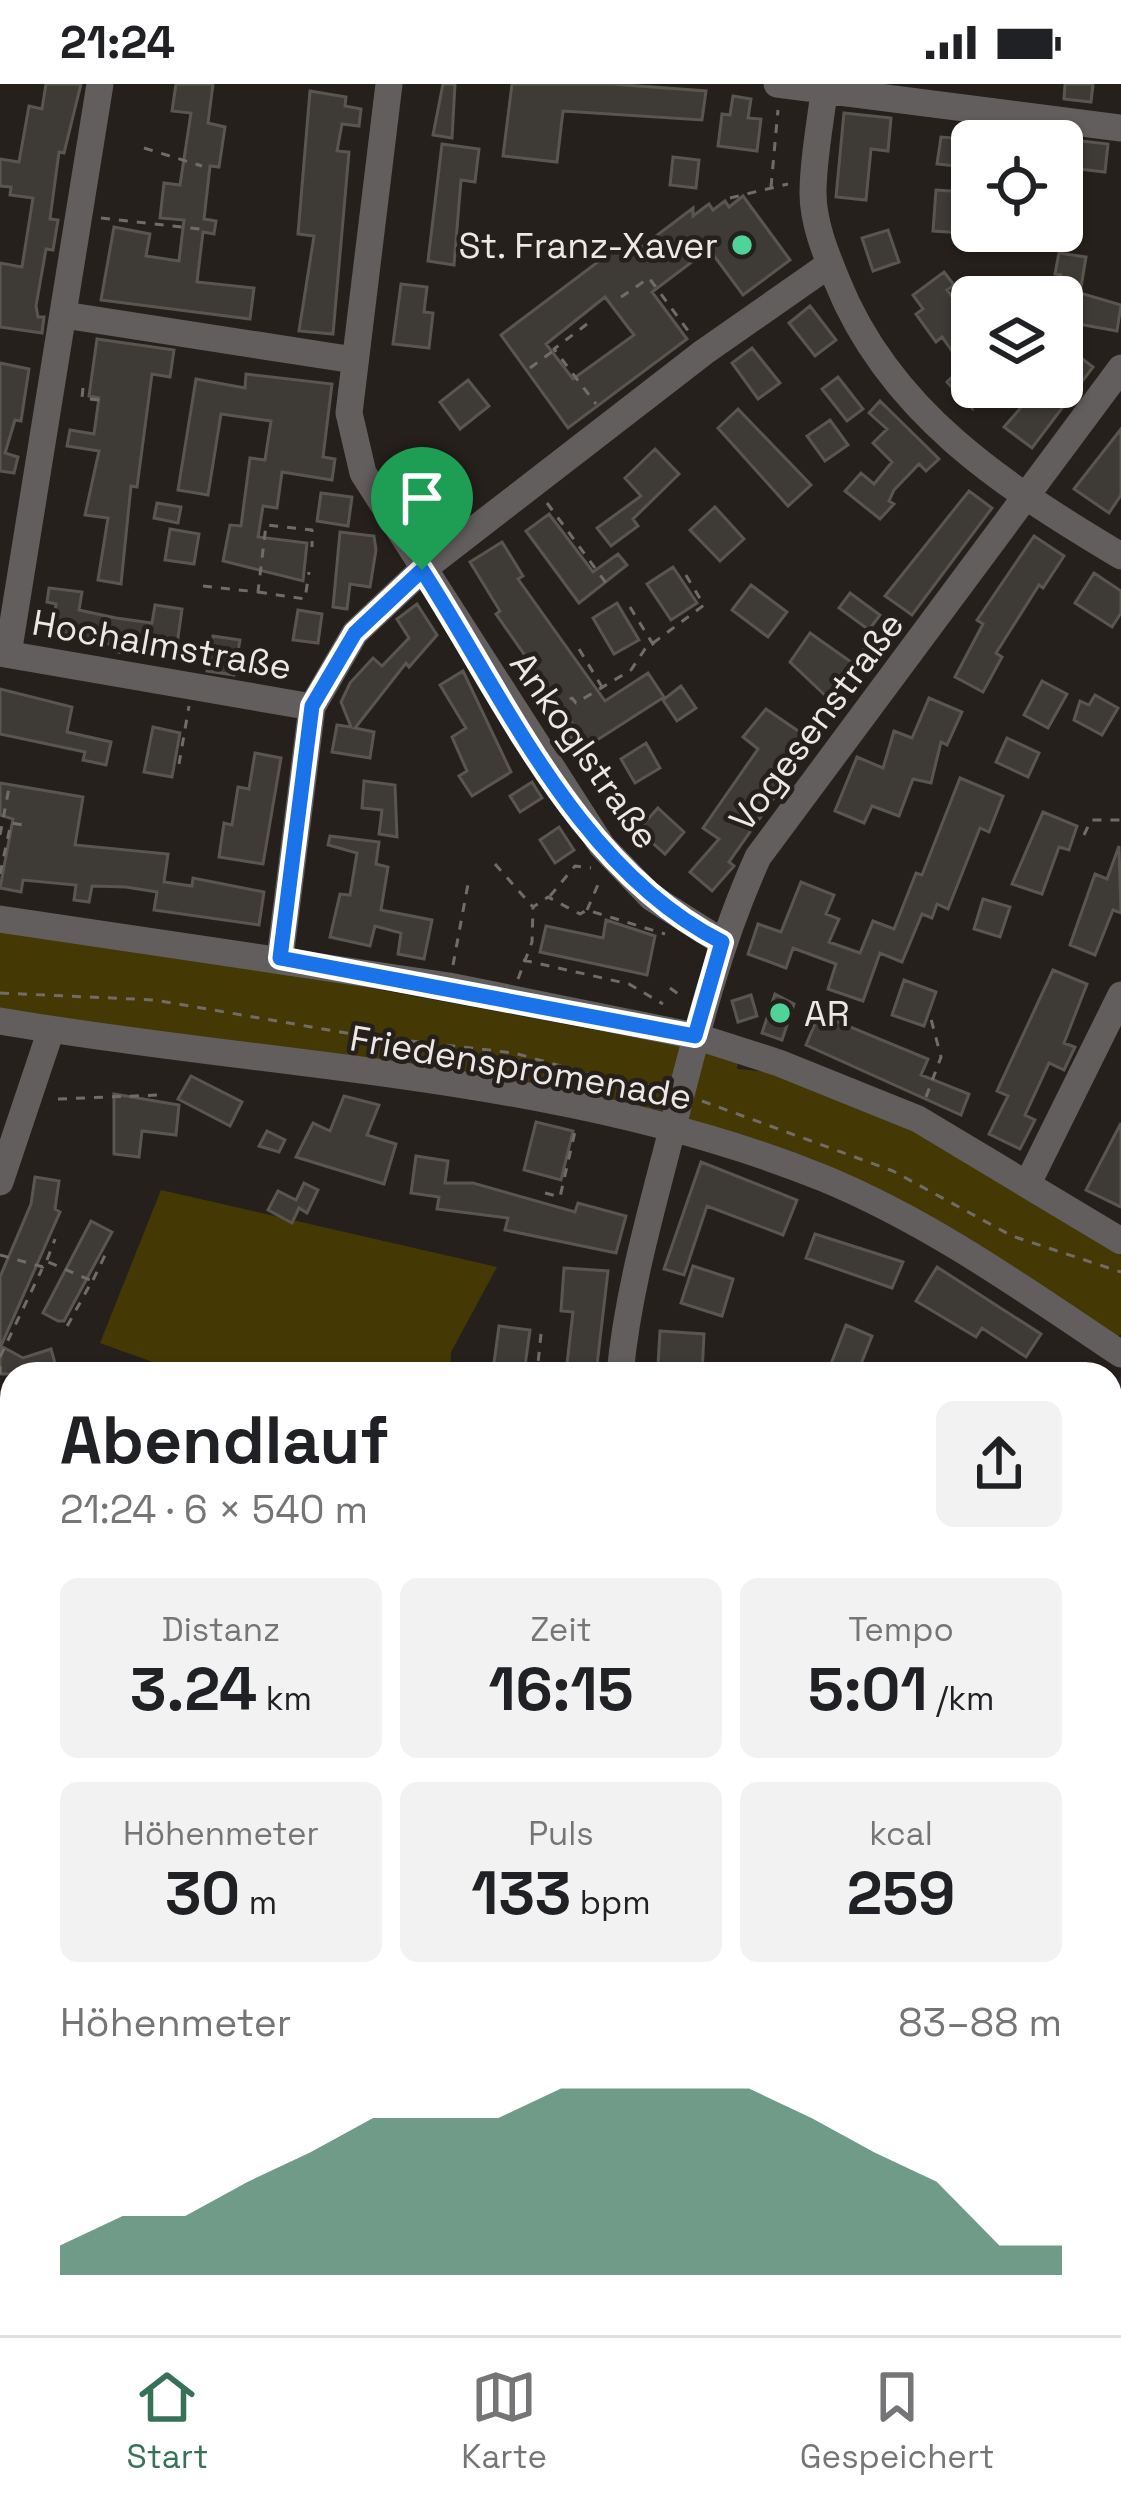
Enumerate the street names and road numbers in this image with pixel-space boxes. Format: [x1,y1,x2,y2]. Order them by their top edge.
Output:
street label: Hochalmstraße [28,600,295,690]
street label: Vogesenstraße [719,603,914,840]
street label: Ankoglstraße [499,643,669,858]
street label: Friedenspromenade [346,1015,695,1121]

